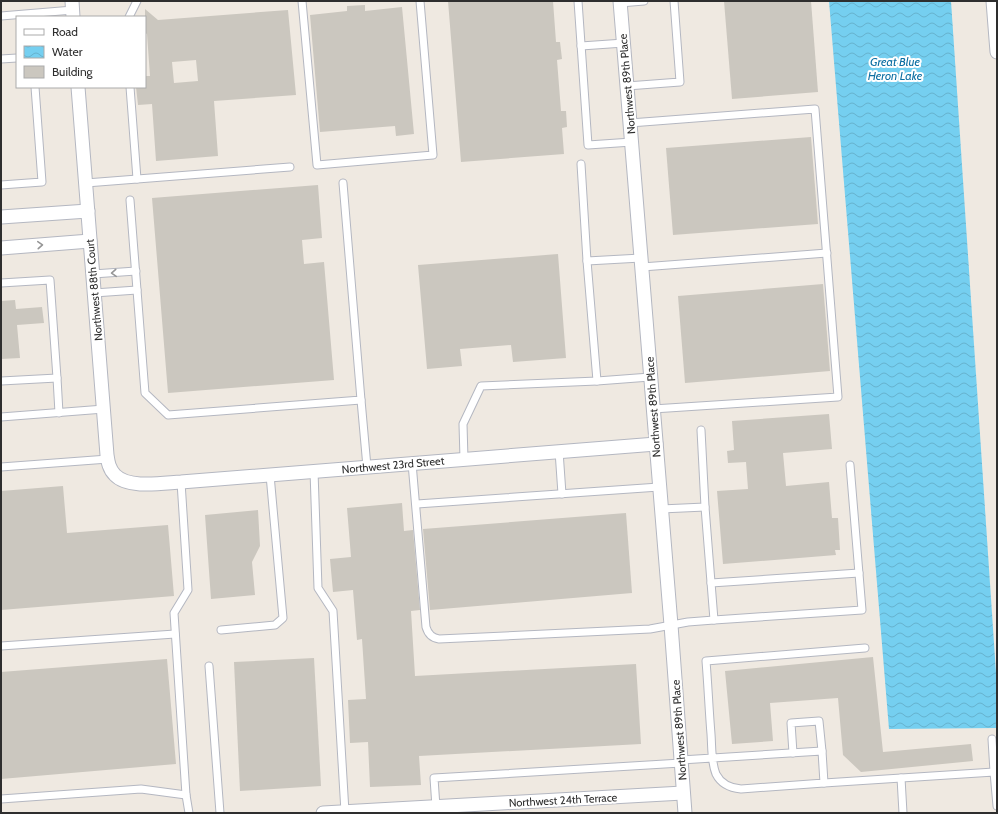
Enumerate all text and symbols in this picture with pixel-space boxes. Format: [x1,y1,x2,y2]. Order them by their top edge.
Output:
legend [16,16,146,88]
text: Road [52,24,78,39]
street label: Northwest 89th Place [616,33,638,135]
text: Water [52,44,83,59]
water label: Great Blue Heron Lake [868,54,923,83]
text: Building [52,64,94,79]
street label: Northwest 88th Court [83,238,105,341]
one-way arrow [37,241,43,250]
one-way arrow [111,268,117,277]
street label: Northwest 89th Place [642,356,663,458]
street label: Northwest 23rd Street [341,454,445,476]
street label: Northwest 89th Place [668,679,689,781]
street label: Northwest 24th Terrace [508,790,618,810]

